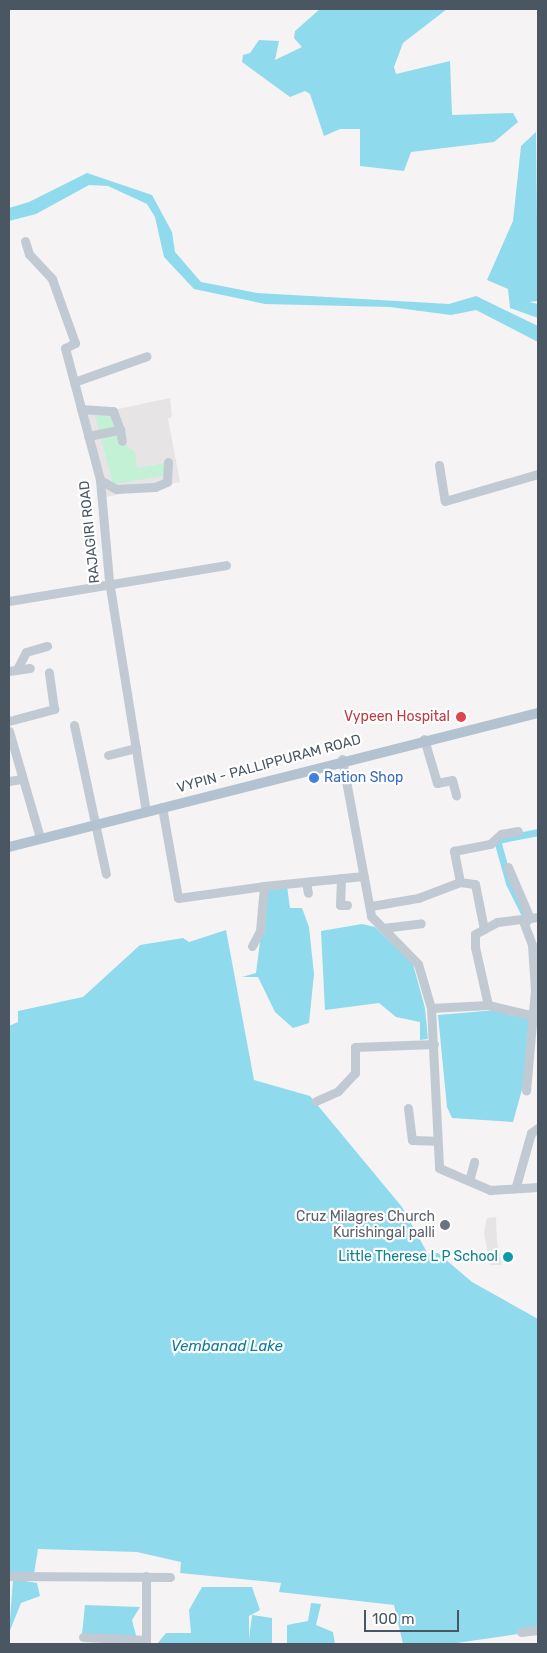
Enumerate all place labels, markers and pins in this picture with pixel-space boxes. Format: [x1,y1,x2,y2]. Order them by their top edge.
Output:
place label: Vypeen Hospital [344,709,450,725]
marker: Vypeen Hospital [454,710,468,724]
place label: Ration Shop [324,770,403,786]
marker: Ration Shop [308,772,320,784]
place label: Cruz Milagres Church Kurishingal palli [296,1209,435,1242]
marker: Cruz Milagres Church Kurishingal palli [439,1219,451,1231]
place label: Little Therese L P School [337,1249,498,1265]
marker: Little Therese L P School [502,1251,514,1263]

